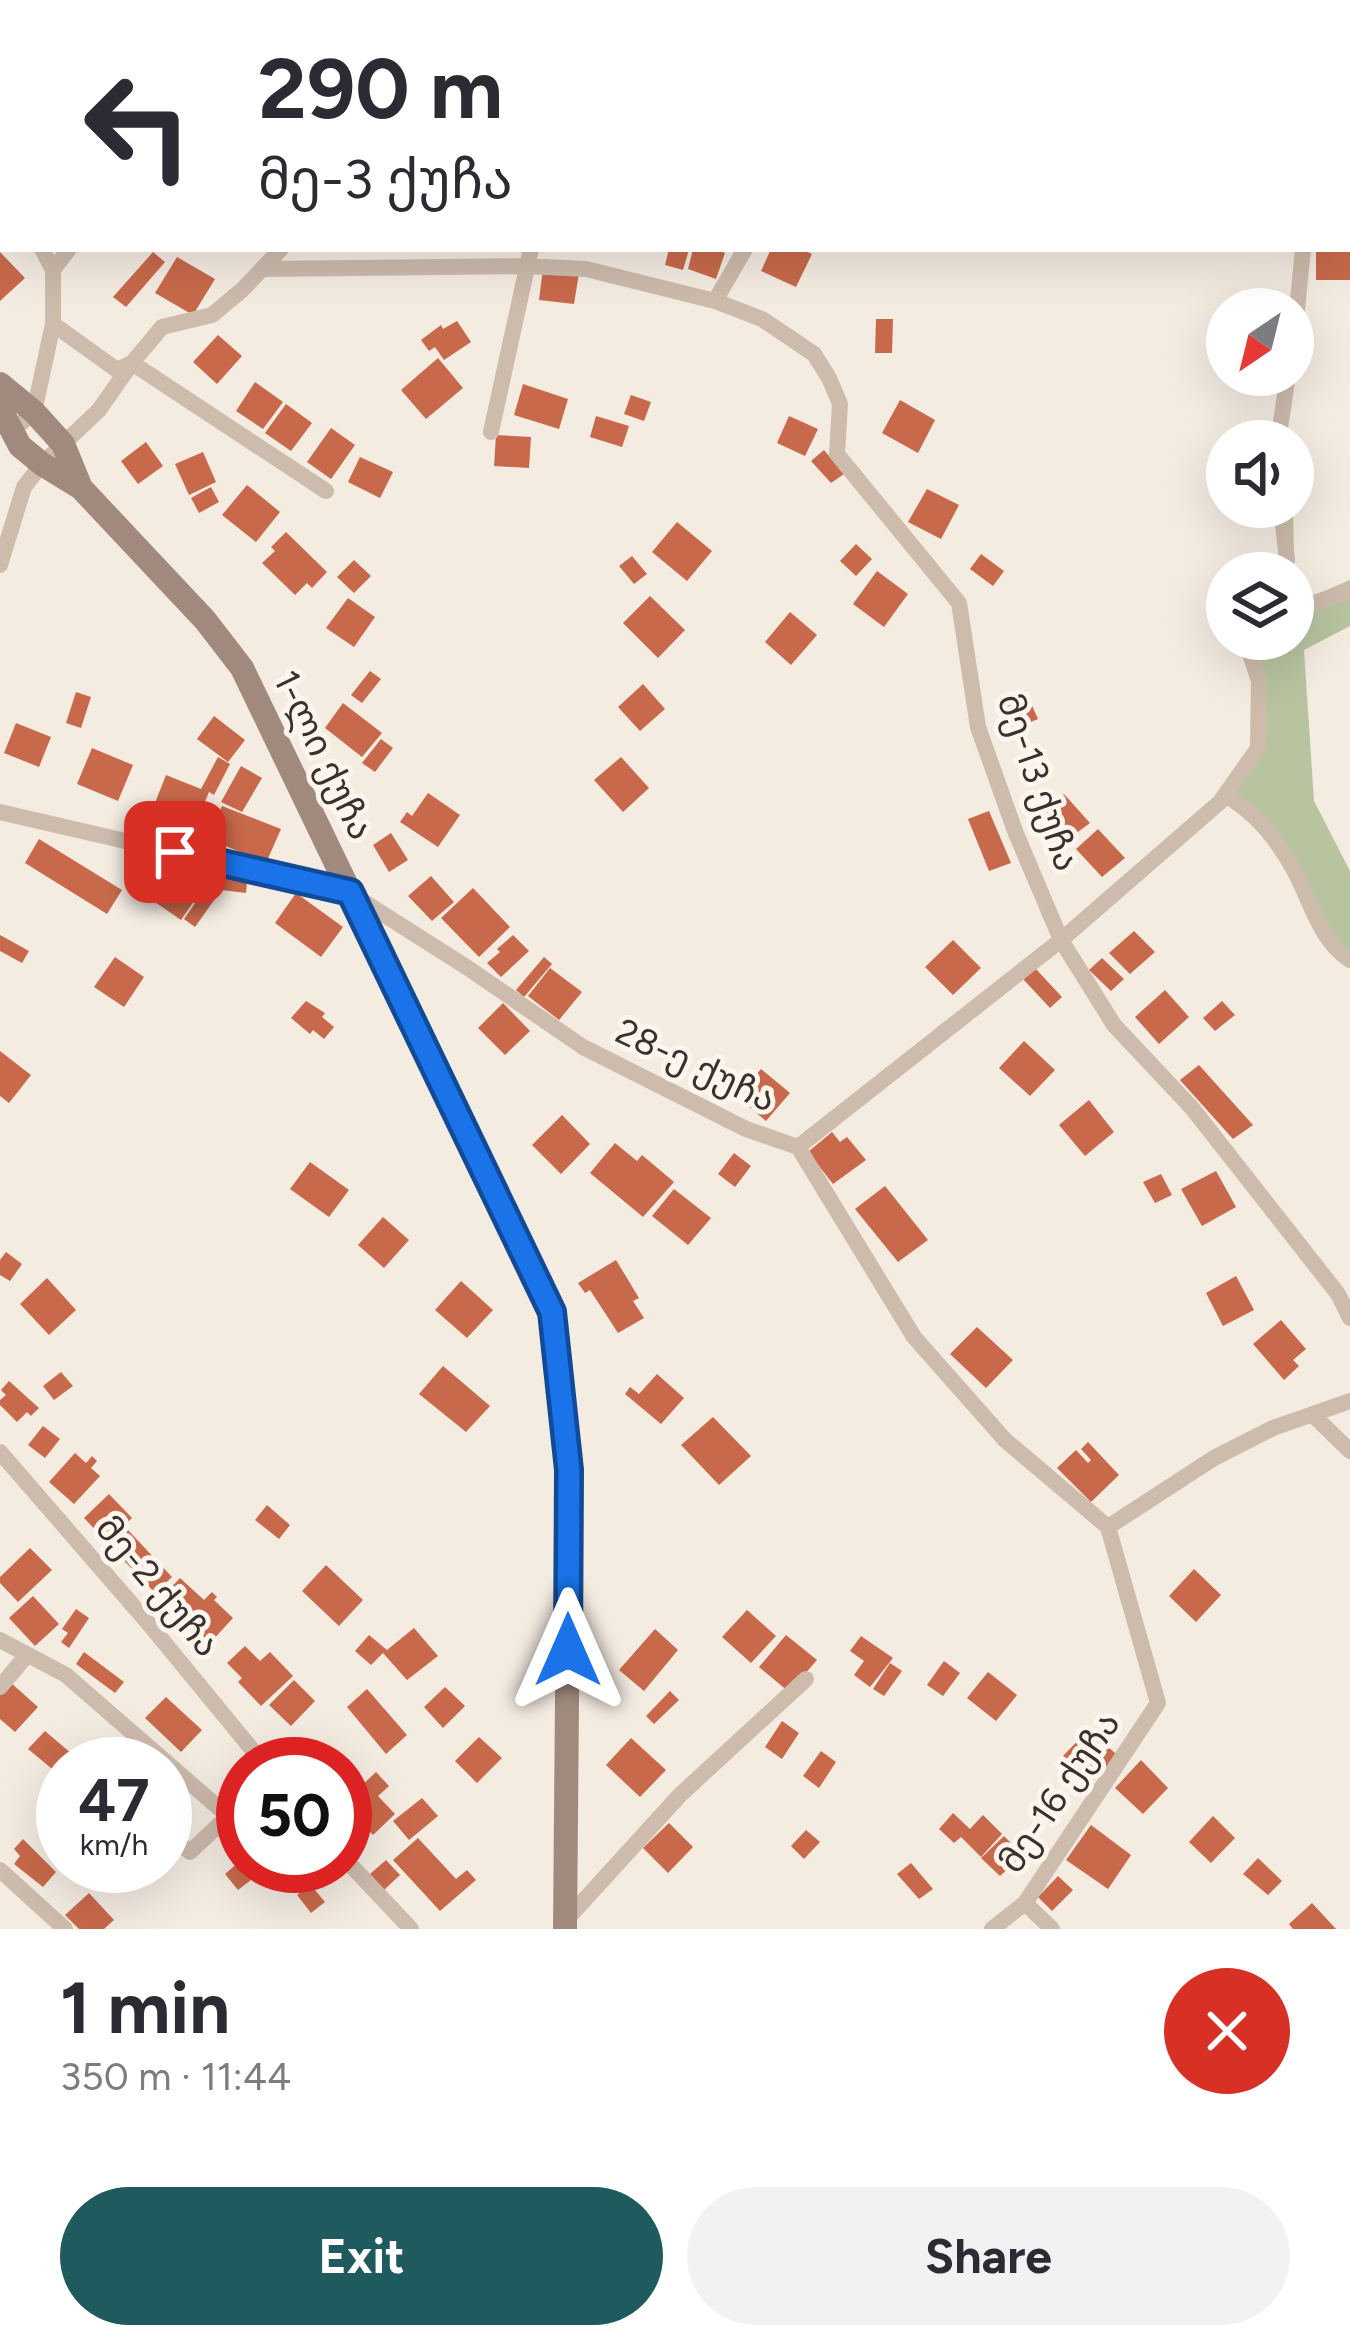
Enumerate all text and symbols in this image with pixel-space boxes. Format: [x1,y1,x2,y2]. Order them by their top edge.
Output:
text: 290 m [258,38,503,139]
icon: left [60,48,216,204]
text: მე-3 ქუჩა [258,147,513,212]
north arrow [1206,288,1314,396]
map controls [1206,288,1314,660]
button: sound [1206,420,1314,528]
button: layers [1206,552,1314,660]
street label: 1-ლი ქუჩა [264,663,383,847]
street label: მე-13 ქუჩა [989,688,1089,876]
pin [124,801,226,903]
icon: arrive [142,819,208,885]
street label: 28-ე ქუჩა [609,1009,783,1121]
street label: მე-2 ქუჩა [87,1507,229,1665]
position arrow [505,1587,631,1713]
street label: მე-16 ქუჩა [989,1703,1129,1881]
speed limit sign: 50 [216,1737,372,1893]
text: 47 [78,1764,150,1836]
text: km/h [80,1826,148,1863]
text: 1 min [60,1965,230,2051]
button: close [1164,1968,1290,2094]
text: 350 m · 11:44 [60,2053,291,2100]
button: Exit [60,2187,663,2325]
button: Share [687,2187,1290,2325]

